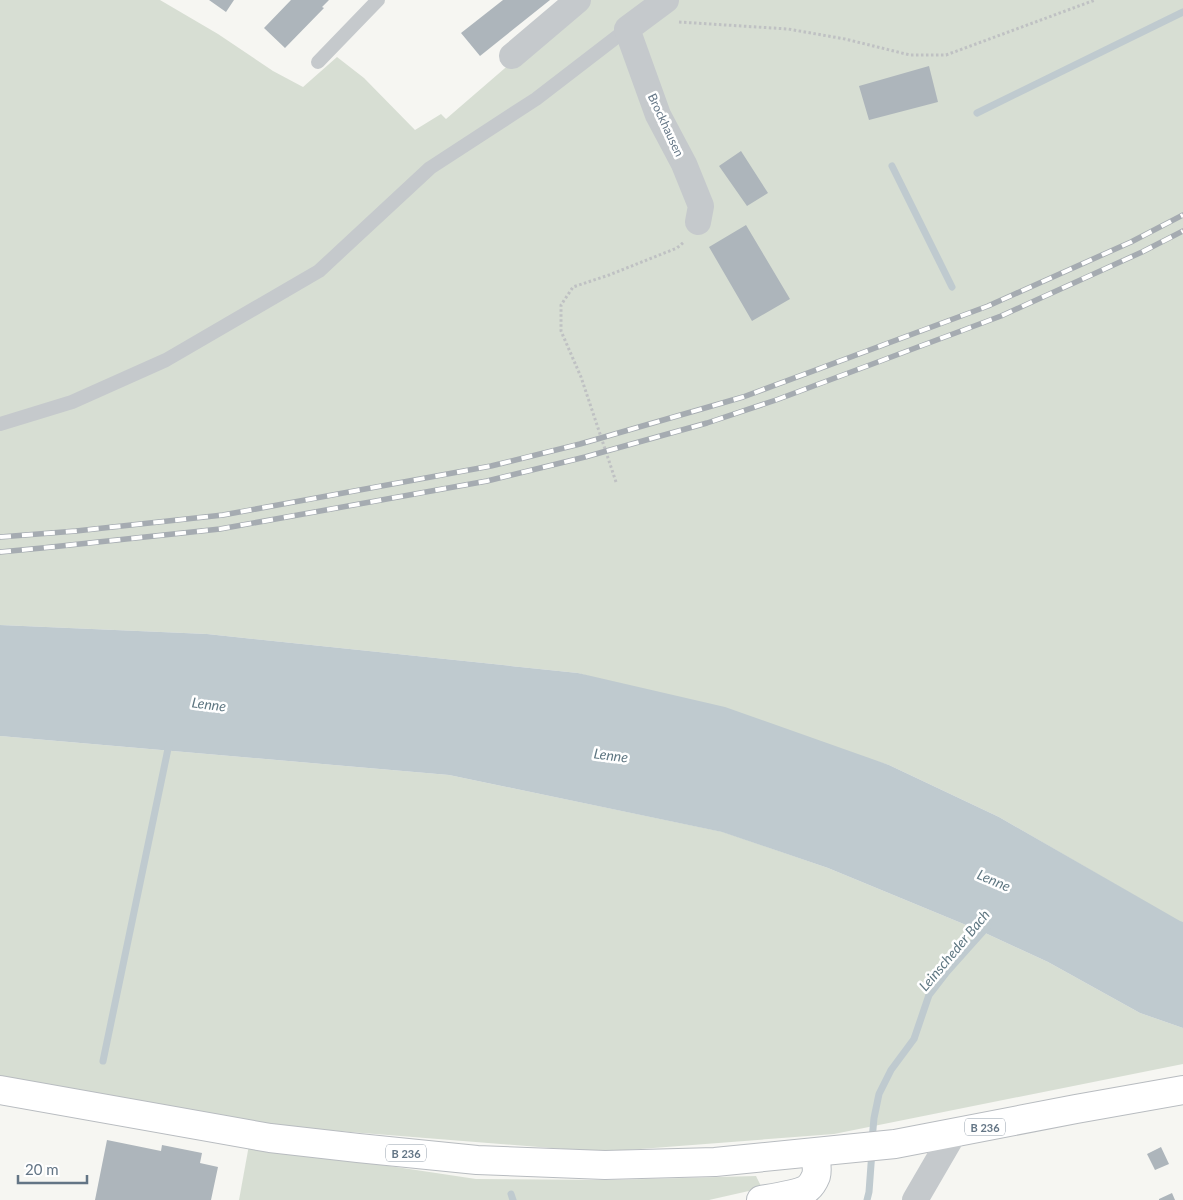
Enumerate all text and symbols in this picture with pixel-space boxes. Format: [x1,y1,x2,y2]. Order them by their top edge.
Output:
street label: Brockhausen [645,91,687,159]
water label: Lenne [191,693,227,715]
water label: Lenne [593,744,629,766]
water label: Lenne [975,865,1013,895]
water label: Leinscheder Bach [915,906,993,994]
road number: B 236 [965,1118,1005,1136]
road number: B 236 [386,1144,426,1162]
scale bar [18,1152,86,1184]
text: 20 m [25,1160,59,1178]

